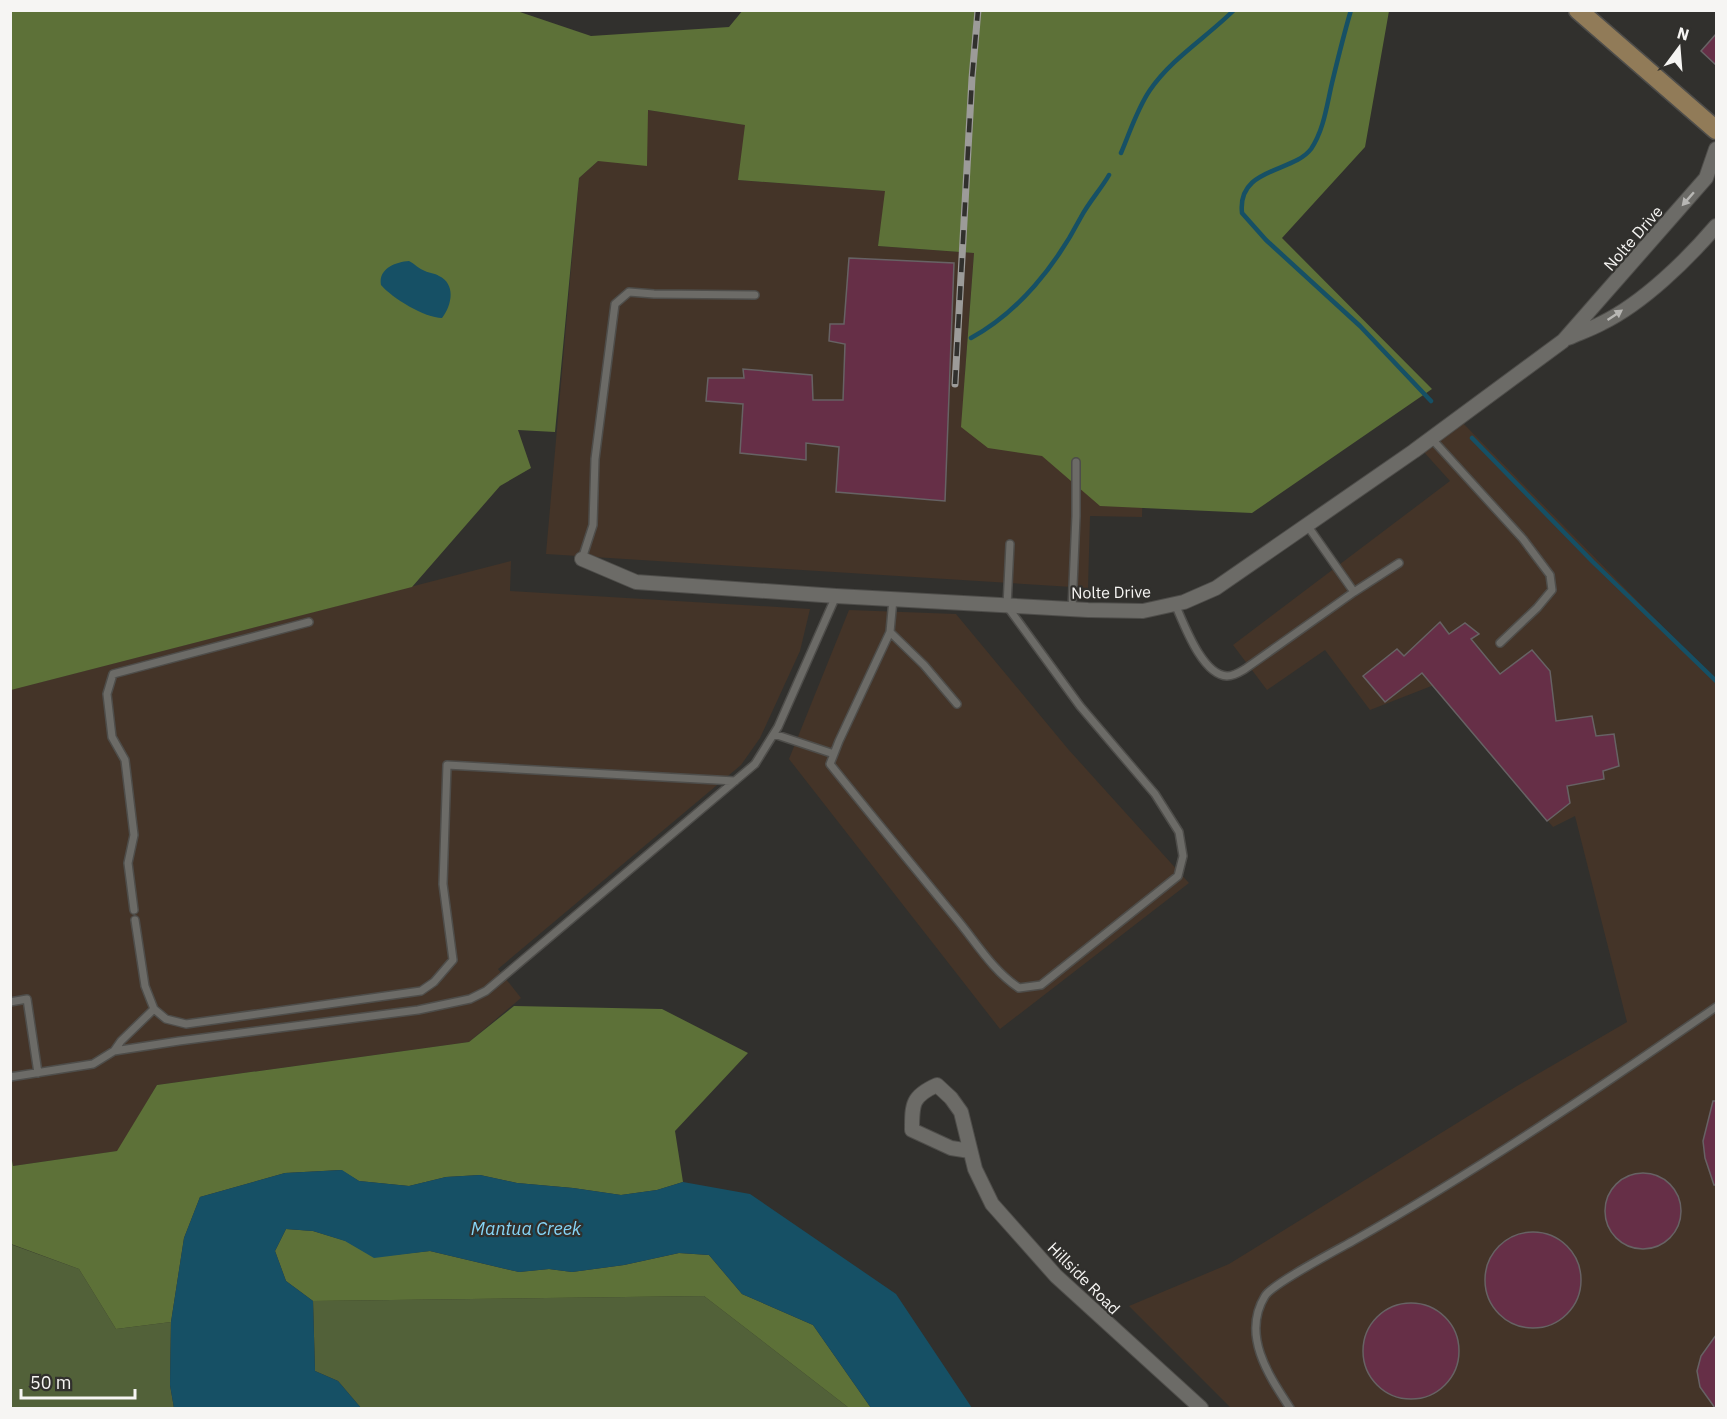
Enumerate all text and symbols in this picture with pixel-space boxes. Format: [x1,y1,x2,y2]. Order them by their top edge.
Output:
north arrow [1649,18,1709,78]
text: N [1675,22,1691,45]
one-way arrow [1682,191,1695,206]
street label: Nolte Drive [1599,201,1667,275]
one-way arrow [1607,309,1623,321]
street label: Nolte Drive [1071,581,1151,603]
water label: Mantua Creek [471,1217,582,1240]
street label: Hillside Road [1044,1238,1124,1318]
scale bar [21,1362,135,1400]
text: 50 m [30,1371,72,1394]

